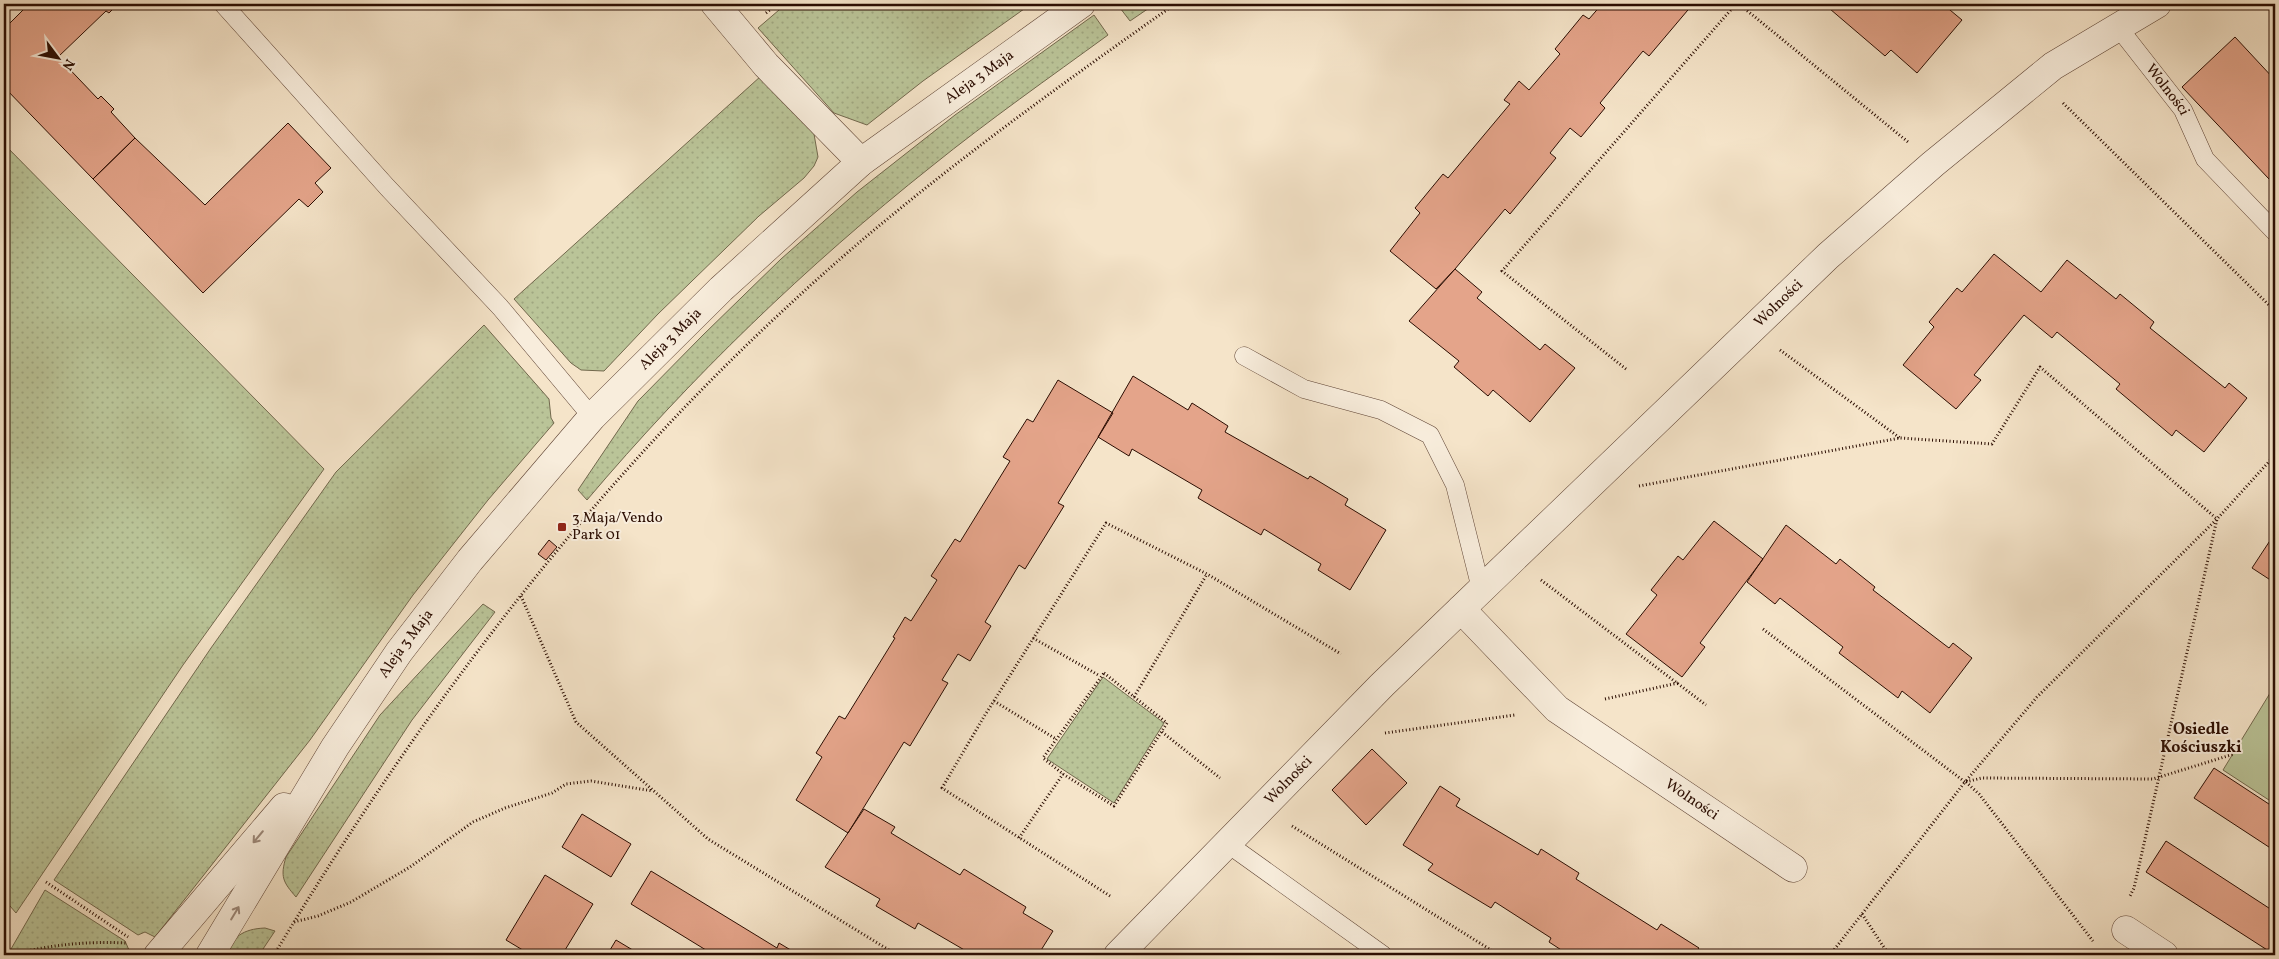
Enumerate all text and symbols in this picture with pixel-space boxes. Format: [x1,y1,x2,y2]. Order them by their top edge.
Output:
north arrow [32,32,82,82]
street label: Aleja 3 Maja [941,45,1018,109]
text: N [57,55,79,73]
street label: Wolności [2140,60,2195,119]
street label: Wolności [1749,275,1808,332]
street label: Aleja 3 Maja [634,303,707,375]
place label: 3 Maja/Vendo Park 01 [572,508,663,546]
marker: 3 Maja/Vendo Park 01 [556,521,568,533]
street label: Aleja 3 Maja [374,605,439,682]
district label: Osiedle Kościuszki [2160,719,2242,759]
street label: Wolności [1260,751,1317,810]
street label: Wolności [1661,774,1723,825]
one-way arrow [253,830,264,843]
one-way arrow [230,907,240,921]

